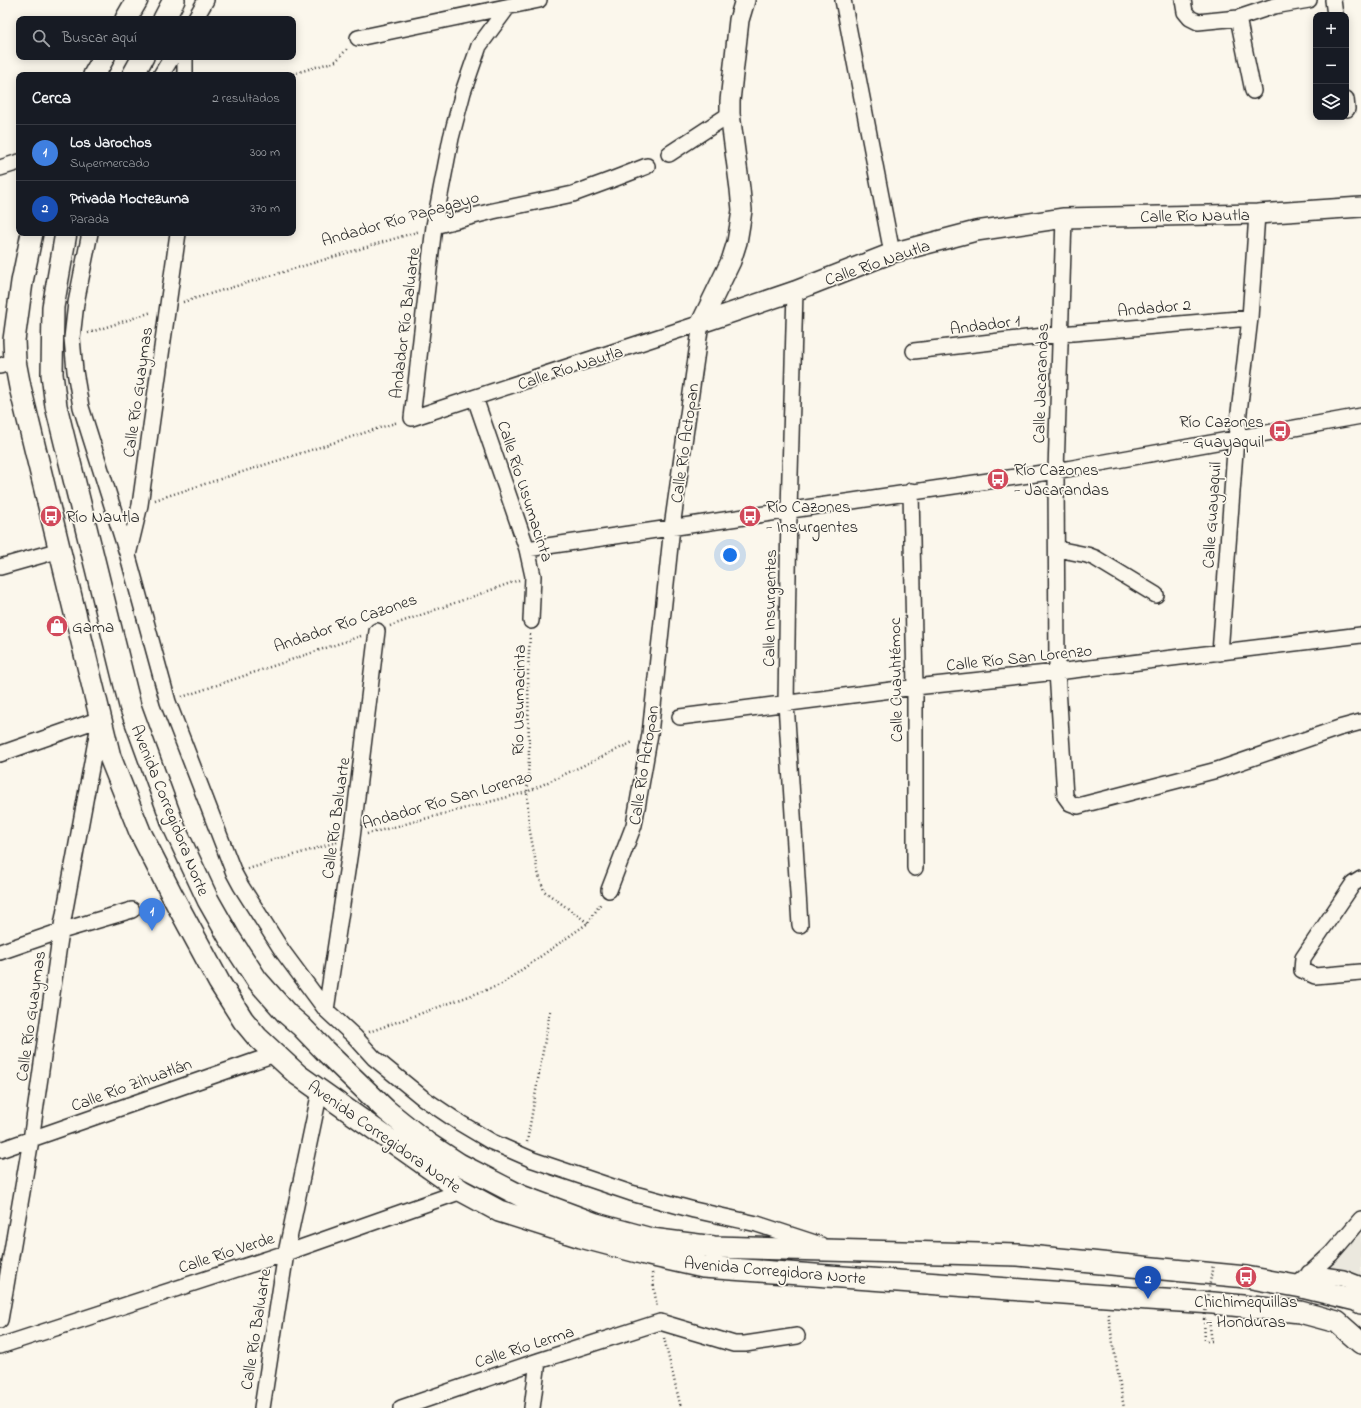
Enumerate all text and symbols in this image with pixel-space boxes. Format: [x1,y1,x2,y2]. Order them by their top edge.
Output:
map controls [1313,12,1349,120]
button: + [1313,12,1349,48]
search box [16,16,296,60]
icon: search [30,27,52,49]
text: Buscar aquí [62,27,137,49]
button: − [1313,48,1349,84]
button: layers [1313,84,1349,120]
text: Cerca [32,86,71,111]
text: 2 resultados [212,89,280,108]
text: Los Jarochos [70,132,152,154]
text: 1 [43,143,47,162]
text: 300 m [250,143,280,162]
text: Supermercado [70,154,149,173]
street label: Andador Río Papagayo [319,185,483,256]
text: Privada Moctezuma [70,188,189,210]
text: 2 [42,199,48,218]
text: 370 m [250,199,280,218]
street label: Calle Río Nautla [1140,203,1250,230]
text: Parada [70,210,109,229]
street label: Calle Río Nautla [822,234,933,293]
street label: Andador Río Baluarte [384,246,427,400]
street label: Andador 2 [1116,293,1192,324]
street label: Andador 1 [948,309,1022,342]
street label: Calle Jacarandas [1027,322,1056,444]
street label: Calle Río Guaymas [117,325,161,459]
street label: Calle Río Nautla [514,340,627,397]
street label: Calle Río Actopan [665,382,706,505]
place label: Río Cazones - Guayaquil [1179,410,1264,456]
street label: Calle Río Usumacinta [490,418,559,565]
bus stop icon: Río Cazones - Guayaquil [1267,418,1293,444]
place label: Río Cazones - Jacarandas [1014,458,1109,503]
street label: Calle Guayaquil [1196,461,1230,569]
bus stop icon: Río Cazones - Jacarandas [985,466,1011,492]
place label: Río Cazones - Insurgentes [766,495,858,542]
bus stop icon: Río Nautla [38,503,64,529]
bus stop icon: Río Cazones - Insurgentes [737,503,763,529]
place label: Río Nautla [66,505,140,530]
your location [720,545,740,565]
street label: Calle Insurgentes [757,549,786,667]
street label: Andador Río Cazones [270,587,421,660]
shop icon: Gama [44,613,70,639]
place label: Gama [72,615,114,640]
street label: Calle Cuauhtémoc [883,617,910,743]
street label: Calle Río San Lorenzo [945,638,1094,679]
street label: Río Usumacinta [506,644,533,756]
street label: Calle Río Actopan [623,704,666,827]
street label: Avenida Corregidora Norte [122,721,216,901]
street label: Calle Río Baluarte [316,755,357,881]
street label: Andador Río San Lorenzo [359,764,536,837]
pin: 1 [139,898,165,931]
street label: Calle Río Guaymas [10,949,54,1083]
street label: Calle Río Zihuatlán [68,1052,195,1119]
street label: Avenida Corregidora Norte [301,1075,466,1202]
street label: Calle Río Verde [175,1226,278,1281]
street label: Avenida Corregidora Norte [683,1251,867,1294]
bus stop icon: Chichimequillas - Honduras [1233,1264,1259,1290]
street label: Calle Río Baluarte [235,1266,278,1392]
pin: 2 [1135,1266,1161,1299]
place label: Chichimequillas - Honduras [1194,1290,1298,1335]
street label: Calle Río Lerma [472,1320,577,1375]

